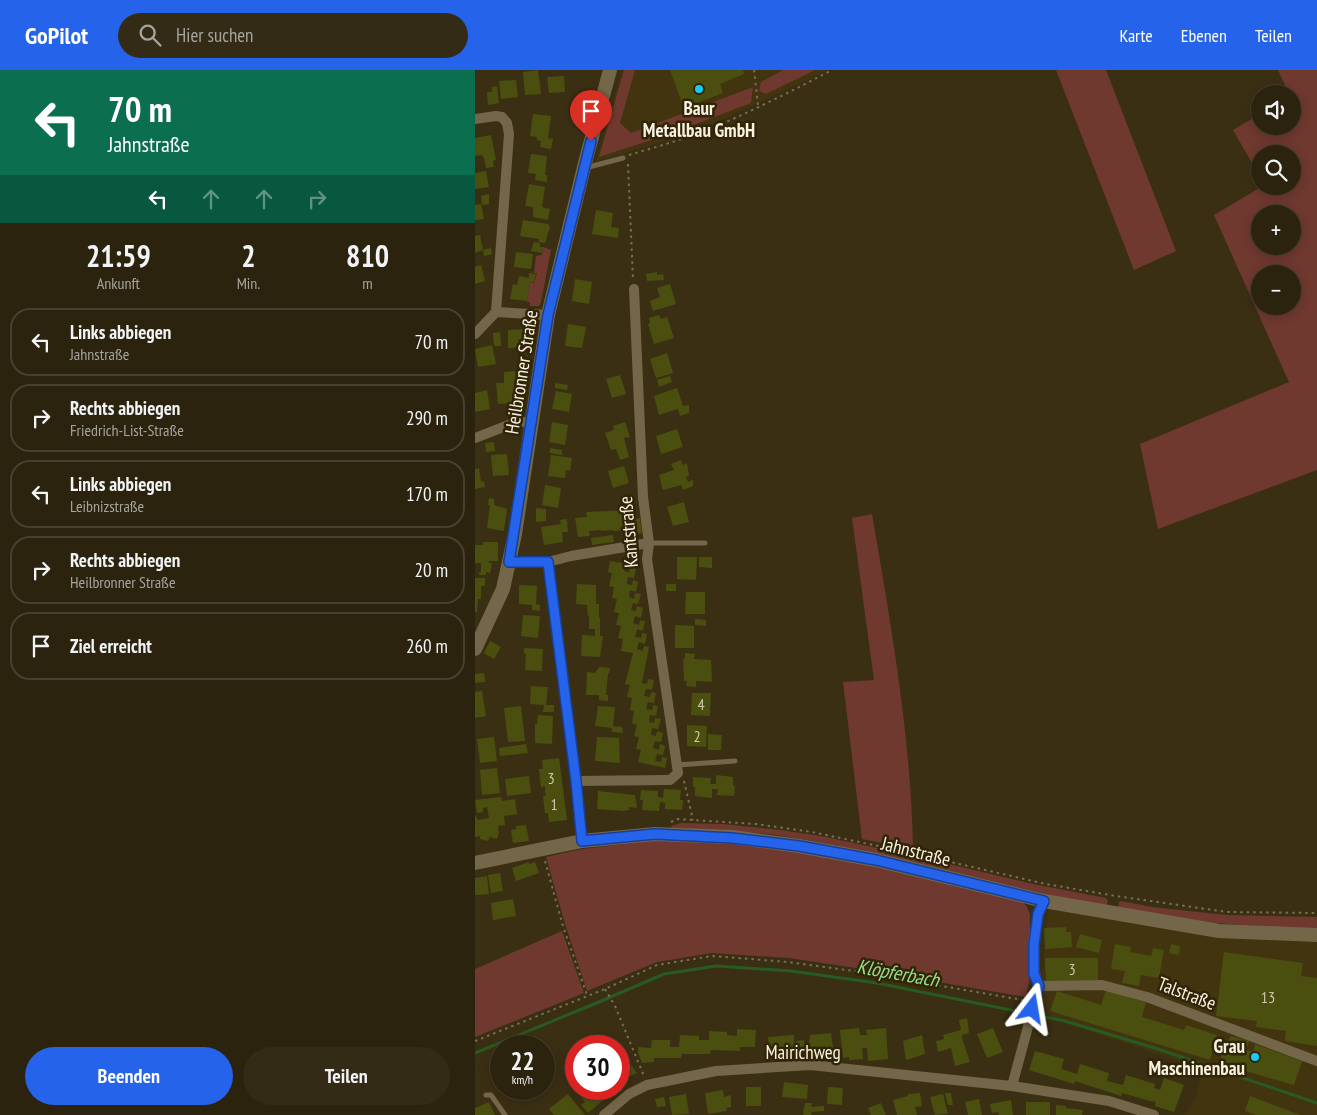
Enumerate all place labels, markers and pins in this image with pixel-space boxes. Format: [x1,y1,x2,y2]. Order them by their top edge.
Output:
marker: Baur Metallbau GmbH [693,83,705,95]
pin [570,90,612,141]
place label: Baur Metallbau GmbH [643,96,755,142]
place label: Grau Maschinenbau [1148,1034,1245,1080]
marker: Grau Maschinenbau [1249,1051,1261,1063]

